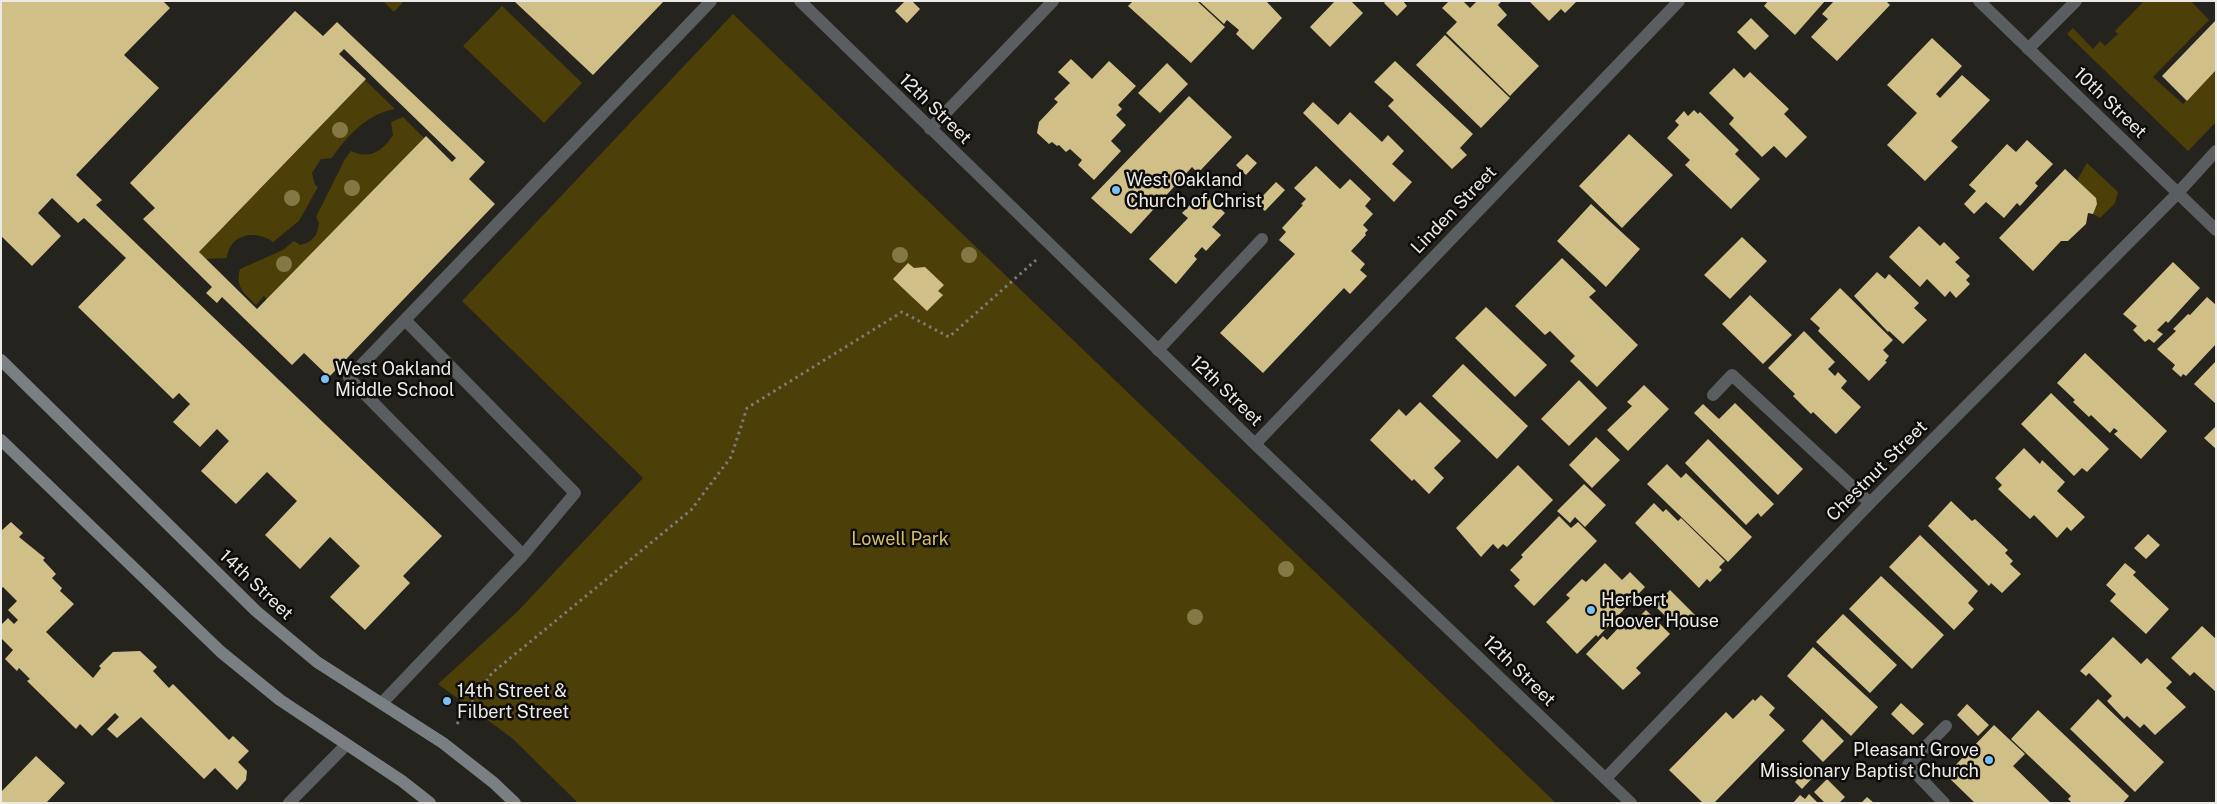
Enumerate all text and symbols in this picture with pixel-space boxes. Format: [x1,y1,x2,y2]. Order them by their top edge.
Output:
street label: 10th Street [2069,63,2151,143]
street label: 12th Street [894,69,976,149]
street label: Linden Street [1407,162,1501,258]
place label: West Oakland Church of Christ [1126,169,1262,212]
marker: West Oakland Church of Christ [1110,184,1122,196]
street label: 12th Street [1185,351,1267,431]
place label: West Oakland Middle School [335,358,454,400]
marker: West Oakland Middle School [319,373,331,385]
street label: Chestnut Street [1822,416,1932,526]
park label: Lowell Park [851,528,949,550]
street label: 14th Street [215,545,297,625]
place label: Herbert Hoover House [1601,589,1719,632]
marker: Herbert Hoover House [1585,604,1597,616]
street label: 12th Street [1478,631,1560,711]
place label: 14th Street & Filbert Street [457,680,569,722]
marker: 14th Street & Filbert Street [441,695,453,707]
place label: Pleasant Grove Missionary Baptist Church [1760,739,1979,782]
marker: Pleasant Grove Missionary Baptist Church [1983,754,1995,766]

